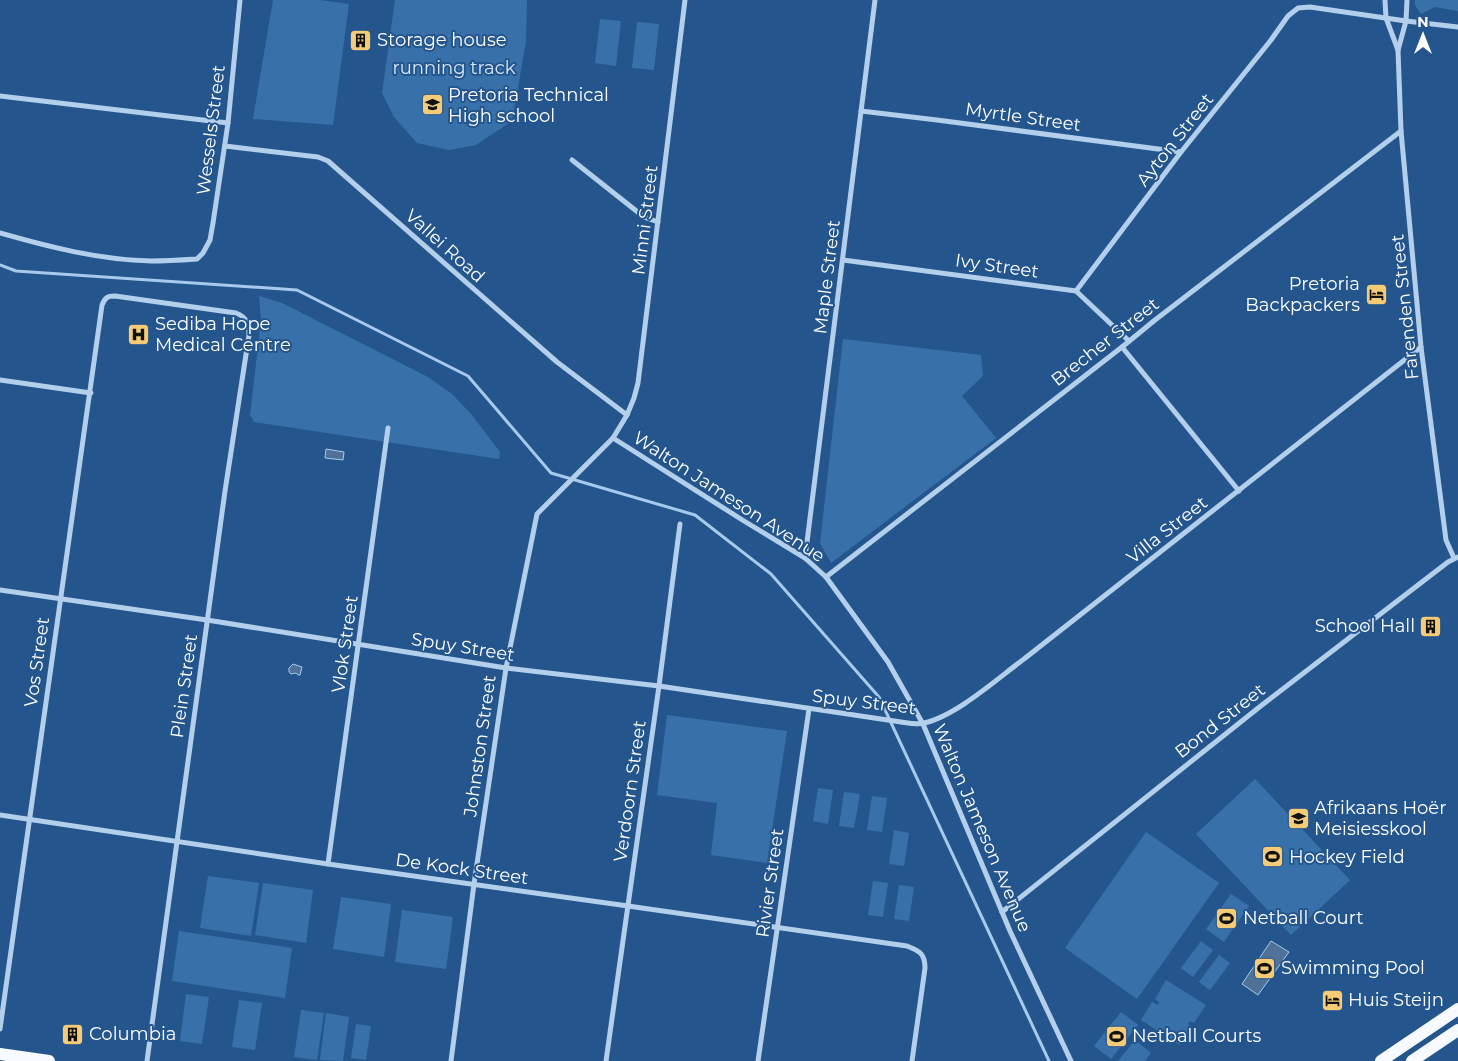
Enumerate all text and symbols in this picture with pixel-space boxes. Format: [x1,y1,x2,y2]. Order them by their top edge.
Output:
north arrow [1398,10,1448,60]
text: N [1417,13,1429,31]
building icon: Storage house [349,28,373,52]
place label: Storage house [377,29,507,51]
park label: running track [393,57,516,79]
street label: Wessels Street [192,64,230,196]
place label: Pretoria Technical High school [448,84,609,127]
street label: Ayton Street [1132,89,1218,191]
school or university icon: Pretoria Technical High school [420,93,444,117]
street label: Myrtle Street [964,98,1082,136]
street label: Minni Street [627,164,663,276]
street label: Vallei Road [401,205,489,287]
street label: Maple Street [809,219,845,335]
street label: Farenden Street [1386,233,1424,381]
street label: Ivy Street [954,249,1040,283]
place label: Pretoria Backpackers [1245,273,1360,316]
hotel icon: Pretoria Backpackers [1364,282,1388,306]
street label: Brecher Street [1047,293,1163,391]
place label: Sediba Hope Medical Centre [155,313,291,356]
hospital icon: Sediba Hope Medical Centre [127,322,151,346]
street label: Walton Jameson Avenue [629,427,829,567]
street label: Villa Street [1122,492,1212,568]
street label: Vlok Street [327,594,363,694]
building icon: School Hall [1419,614,1443,638]
place label: School Hall [1315,615,1415,637]
street label: Vos Street [20,616,54,708]
street label: Spuy Street [410,628,516,666]
street label: Plein Street [166,633,202,739]
street label: Johnston Street [459,674,501,819]
street label: Bond Street [1171,679,1269,763]
street label: Spuy Street [811,685,917,719]
street label: Verdoorn Street [609,719,651,863]
street label: Walton Jameson Avenue [928,721,1036,935]
place label: Afrikaans Hoër Meisiesskool [1314,797,1446,840]
school or university icon: Afrikaans Hoër Meisiesskool [1286,806,1310,830]
street label: Rivier Street [751,827,789,939]
sports icon: Hockey Field [1261,845,1285,869]
place label: Hockey Field [1289,846,1405,868]
street label: De Kock Street [394,849,530,889]
sports icon: Netball Court [1215,906,1239,930]
place label: Netball Court [1243,907,1364,929]
sports icon: Swimming Pool [1253,956,1277,980]
place label: Swimming Pool [1281,957,1425,979]
hotel icon: Huis Steijn [1320,988,1344,1012]
place label: Huis Steijn [1348,989,1444,1011]
building icon: Columbia [61,1022,85,1046]
place label: Columbia [89,1023,176,1045]
sports icon: Netball Courts [1104,1024,1128,1048]
place label: Netball Courts [1132,1025,1262,1047]

